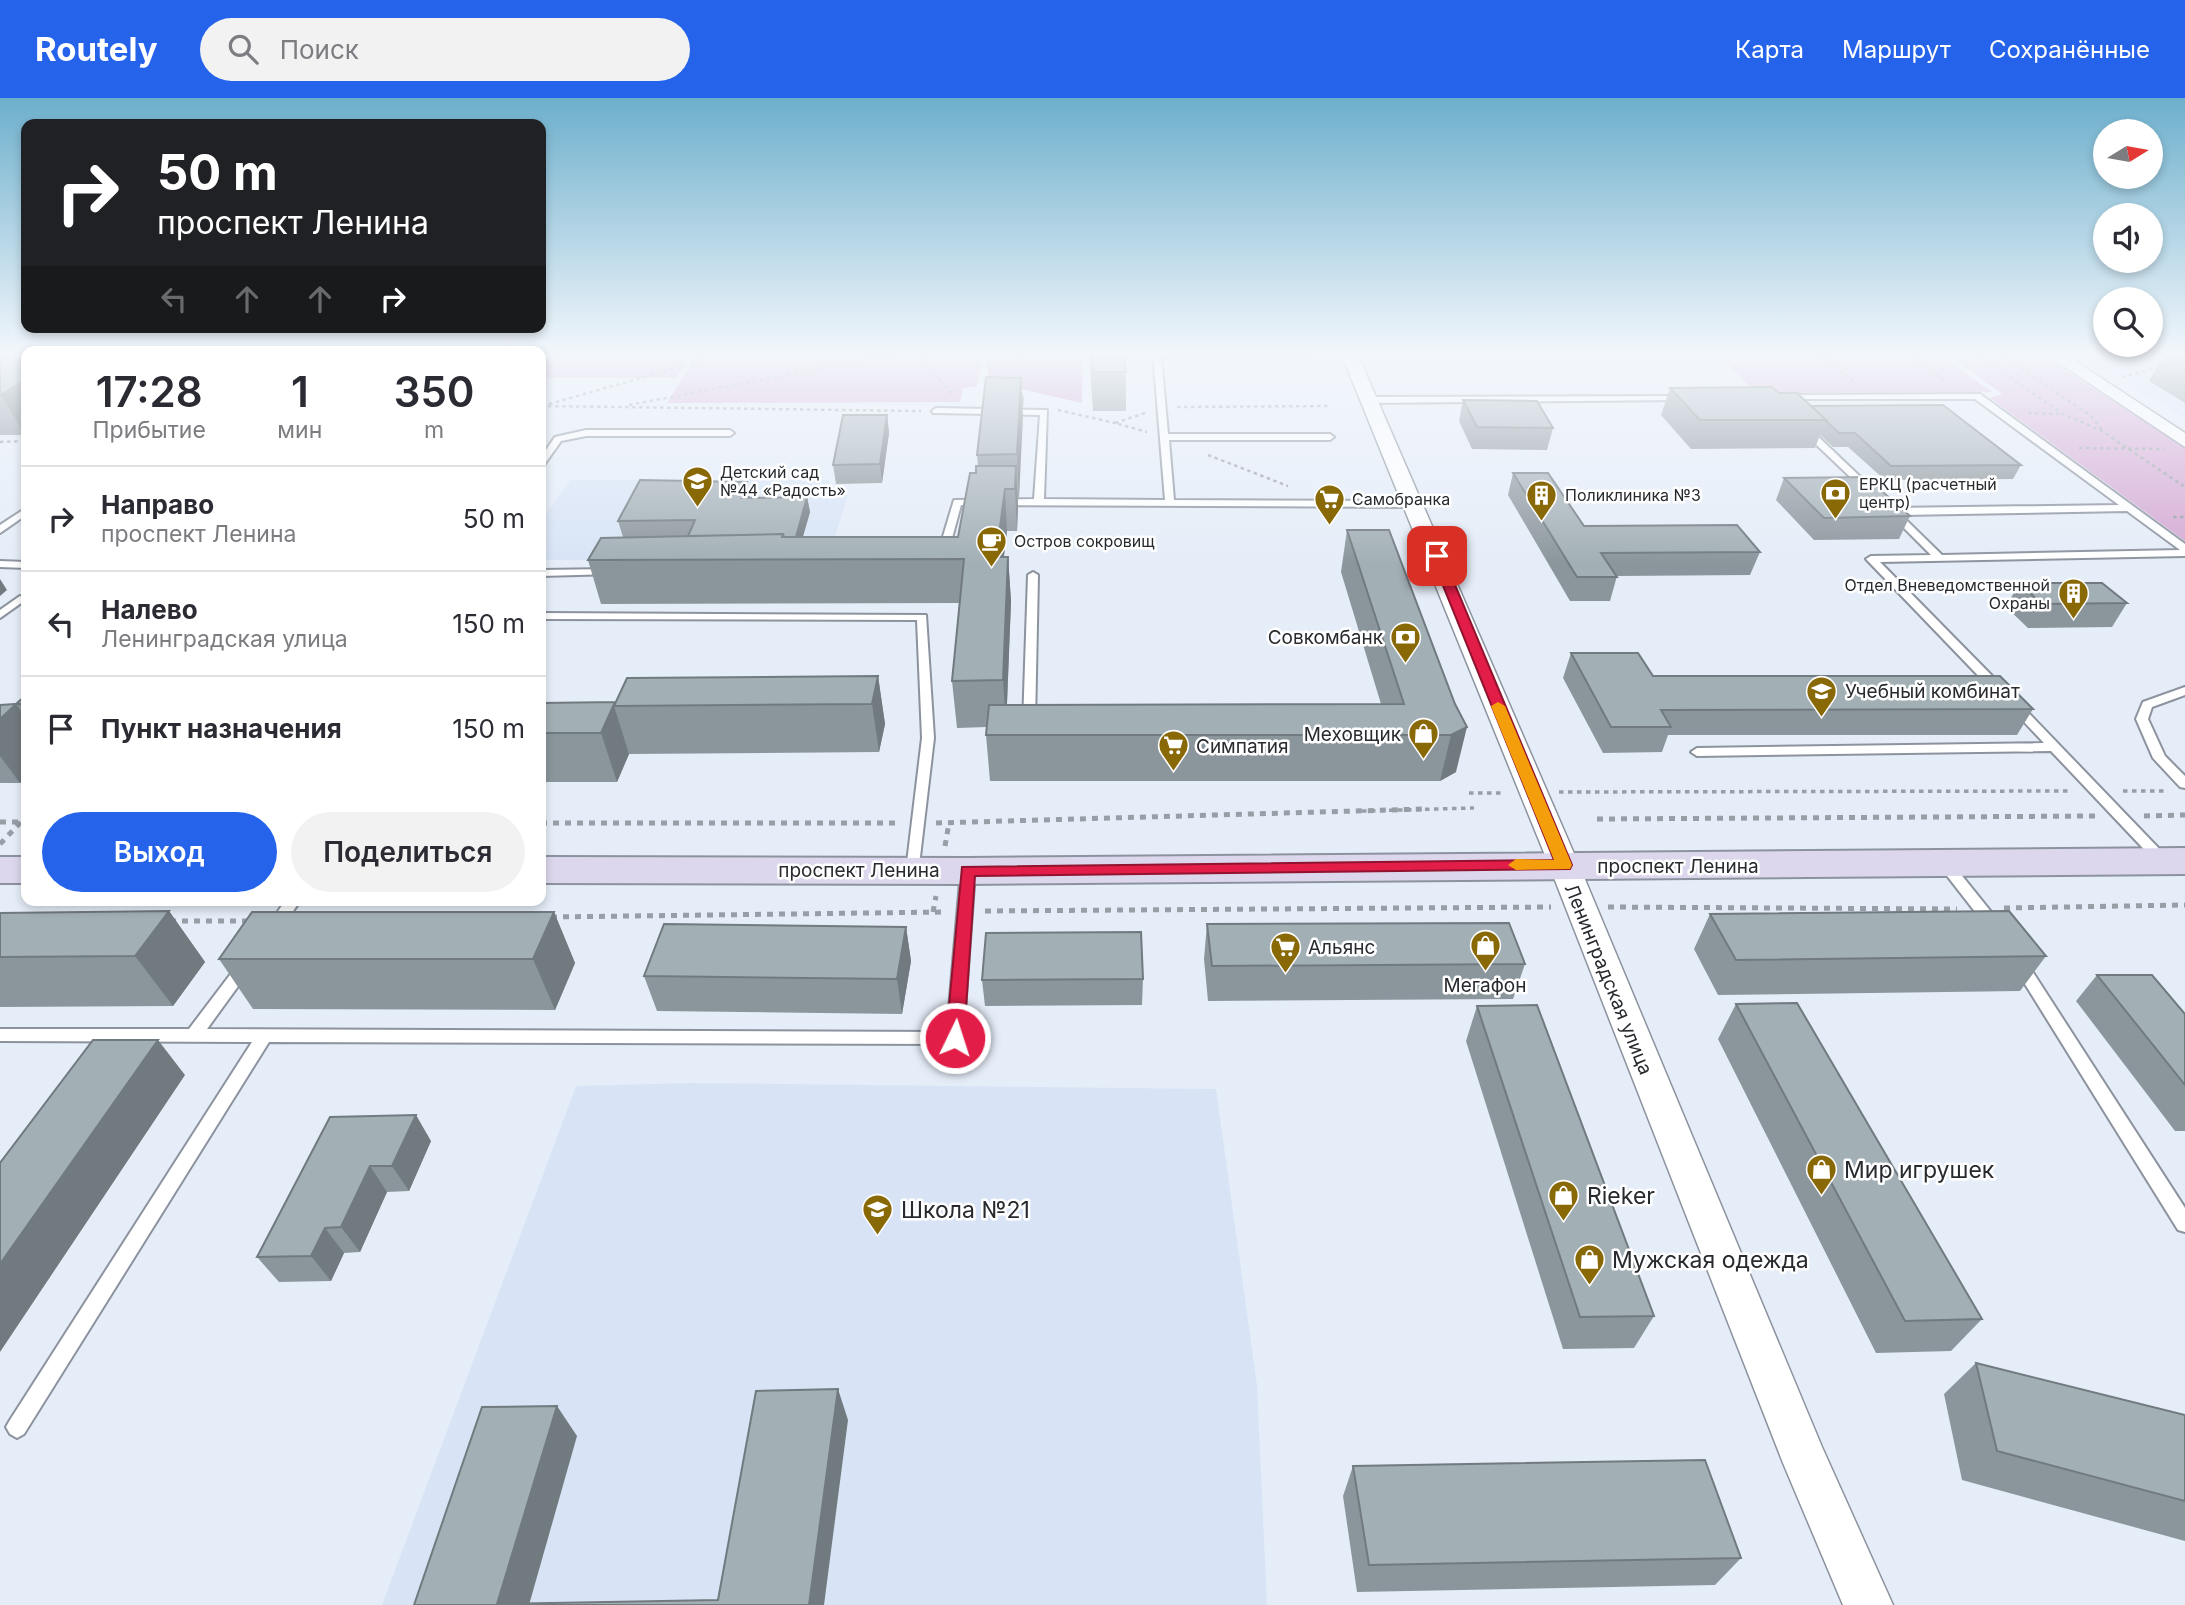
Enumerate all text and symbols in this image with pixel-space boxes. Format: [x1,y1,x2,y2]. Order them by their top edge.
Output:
search box [200,18,690,81]
text: Routely [35,29,158,69]
icon: search [224,30,262,68]
text: Поиск [280,34,359,65]
text: Карта [1735,35,1804,64]
text: Маршрут [1842,35,1951,64]
text: Сохранённые [1989,35,2150,64]
north arrow [2093,119,2163,189]
map controls [2093,119,2163,357]
text: 50 m [157,143,278,202]
icon: right [42,147,133,238]
text: проспект Ленина [157,203,429,242]
button: sound [2093,203,2163,273]
icon: left [155,280,193,318]
icon: ahead [228,280,266,318]
icon: ahead [301,280,339,318]
icon: right [374,280,412,318]
button: search [2093,287,2163,357]
text: 17:28 [96,366,203,417]
text: 1 [291,366,309,417]
text: 350 [394,366,475,417]
text: Прибытие [92,416,206,444]
text: мин [277,416,322,444]
text: m [424,416,444,444]
place label: Детский сад №44 «Радость» [720,462,846,500]
school or university icon: Детский сад №44 «Радость» [680,464,714,508]
place label: ЕРКЦ (расчетный центр) [1859,474,1997,512]
bank icon: ЕРКЦ (расчетный центр) [1819,476,1853,520]
building icon: Поликлиника №3 [1525,478,1559,522]
supermarket icon: Самобранка [1312,482,1346,526]
place label: Поликлиника №3 [1565,485,1701,505]
text: Направо [101,489,214,520]
place label: Самобранка [1352,489,1450,509]
icon: right [42,500,80,538]
text: 50 m [463,503,525,534]
text: проспект Ленина [101,520,296,548]
cafe icon: Остров сокровищ [974,524,1008,568]
pin [1407,526,1467,586]
place label: Остров сокровищ [1014,531,1155,551]
icon: arrive [1418,537,1456,575]
place label: Отдел Вневедомственной Охраны [1844,575,2050,613]
building icon: Отдел Вневедомственной Охраны [2056,577,2090,621]
text: Налево [101,594,198,625]
icon: left [42,605,80,643]
text: 150 m [452,608,525,639]
bank icon: Совкомбанк [1389,620,1423,664]
text: Ленинградская улица [101,625,348,653]
place label: Совкомбанк [1268,626,1384,649]
school or university icon: Учебный комбинат [1805,674,1839,718]
place label: Учебный комбинат [1845,680,2020,703]
icon: arrive [42,710,80,748]
text: Пункт назначения [101,713,342,744]
text: 150 m [452,713,525,744]
shop icon: Меховщик [1407,717,1441,761]
place label: Меховщик [1304,723,1402,746]
supermarket icon: Симпатия [1156,729,1190,773]
place label: Симпатия [1196,735,1289,758]
button: Выход [42,812,277,892]
button: Поделиться [291,812,525,892]
street label: проспект Ленина [1597,855,1759,878]
street label: проспект Ленина [778,859,940,882]
street label: Ленинградская улица [1560,880,1657,1078]
shop icon: Мегафон [1468,929,1502,973]
supermarket icon: Альянс [1268,930,1302,974]
place label: Альянс [1308,936,1375,959]
place label: Мегафон [1444,974,1526,997]
position arrow [918,1001,992,1075]
shop icon: Мир игрушек [1804,1153,1838,1197]
place label: Мир игрушек [1844,1156,1995,1184]
shop icon: Rieker [1547,1179,1581,1223]
place label: Rieker [1587,1182,1655,1210]
school or university icon: Школа №21 [861,1193,895,1237]
place label: Школа №21 [901,1196,1030,1224]
shop icon: Мужская одежда [1572,1243,1606,1287]
place label: Мужская одежда [1612,1246,1809,1274]

